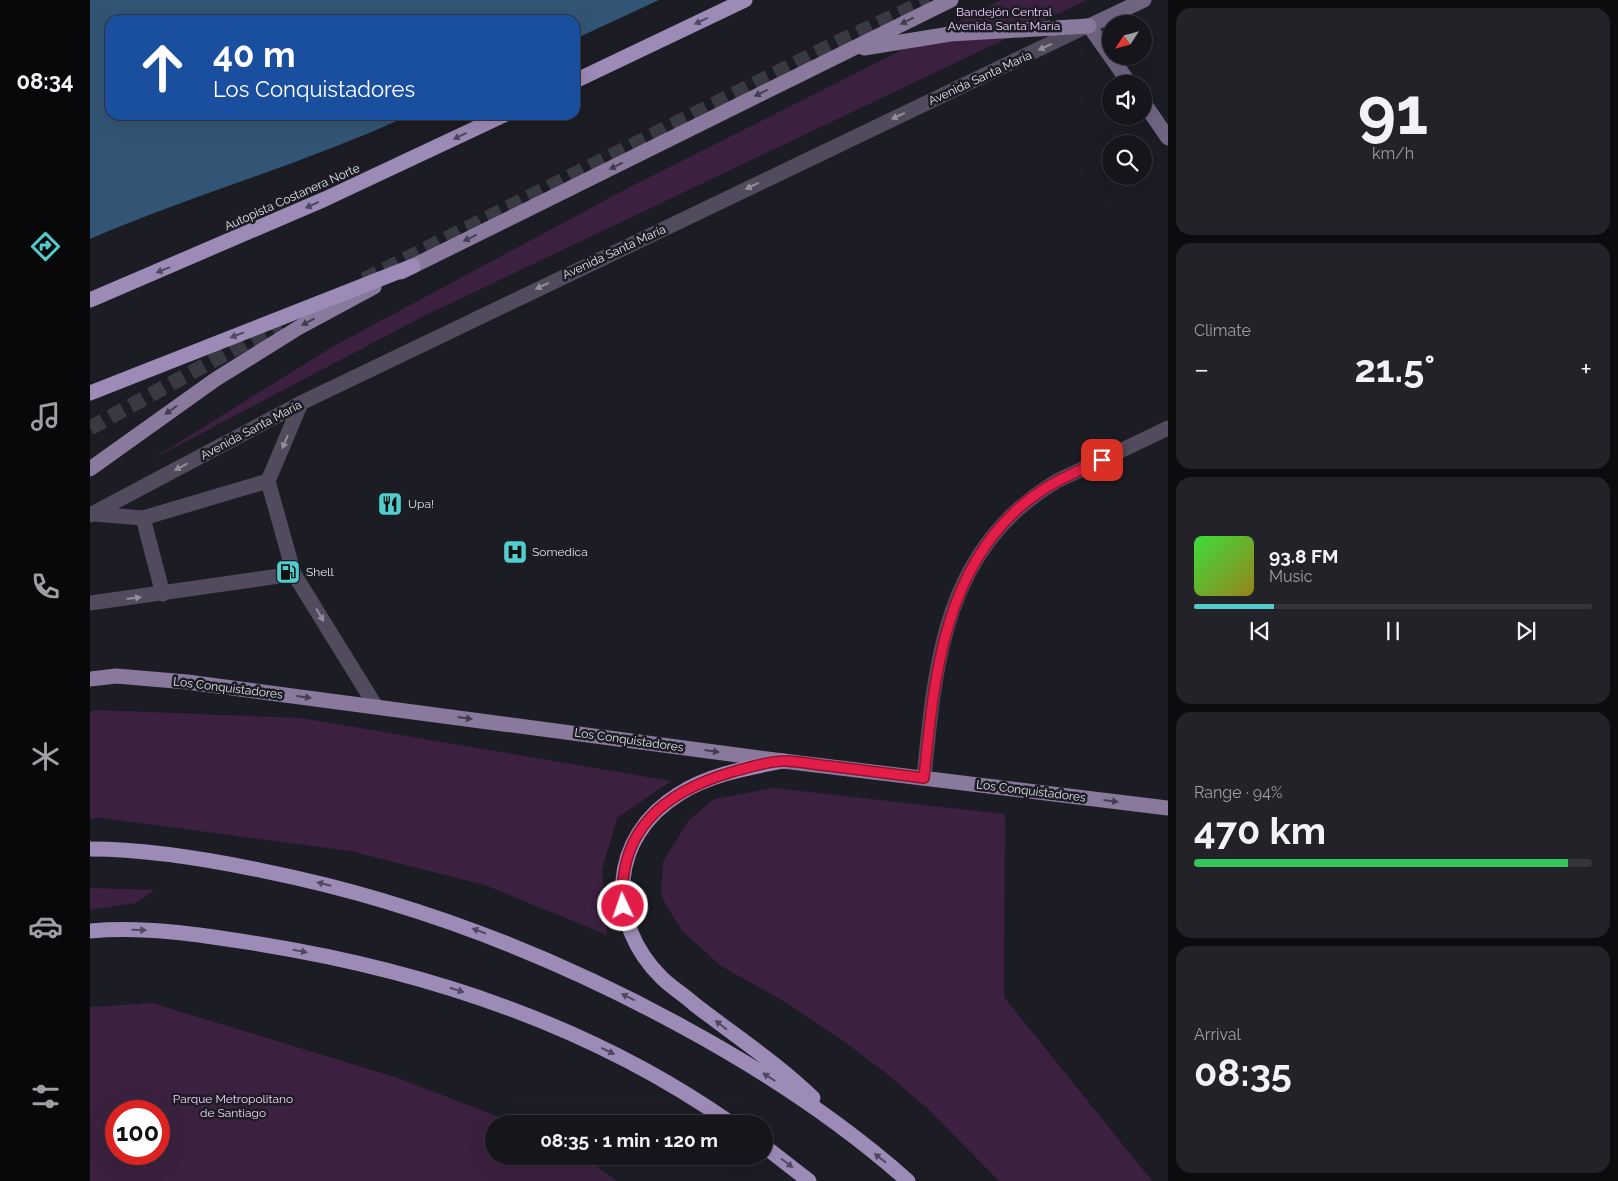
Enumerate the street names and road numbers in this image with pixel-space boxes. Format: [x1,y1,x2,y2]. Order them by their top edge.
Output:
street label: Avenida Santa María [926,48,1034,108]
street label: Autopista Costanera Norte [222,161,362,233]
street label: Avenida Santa María [560,222,668,282]
street label: Avenida Santa María [198,397,304,463]
street label: Los Conquistadores [172,674,284,702]
street label: Los Conquistadores [573,725,685,755]
street label: Los Conquistadores [975,777,1087,805]

